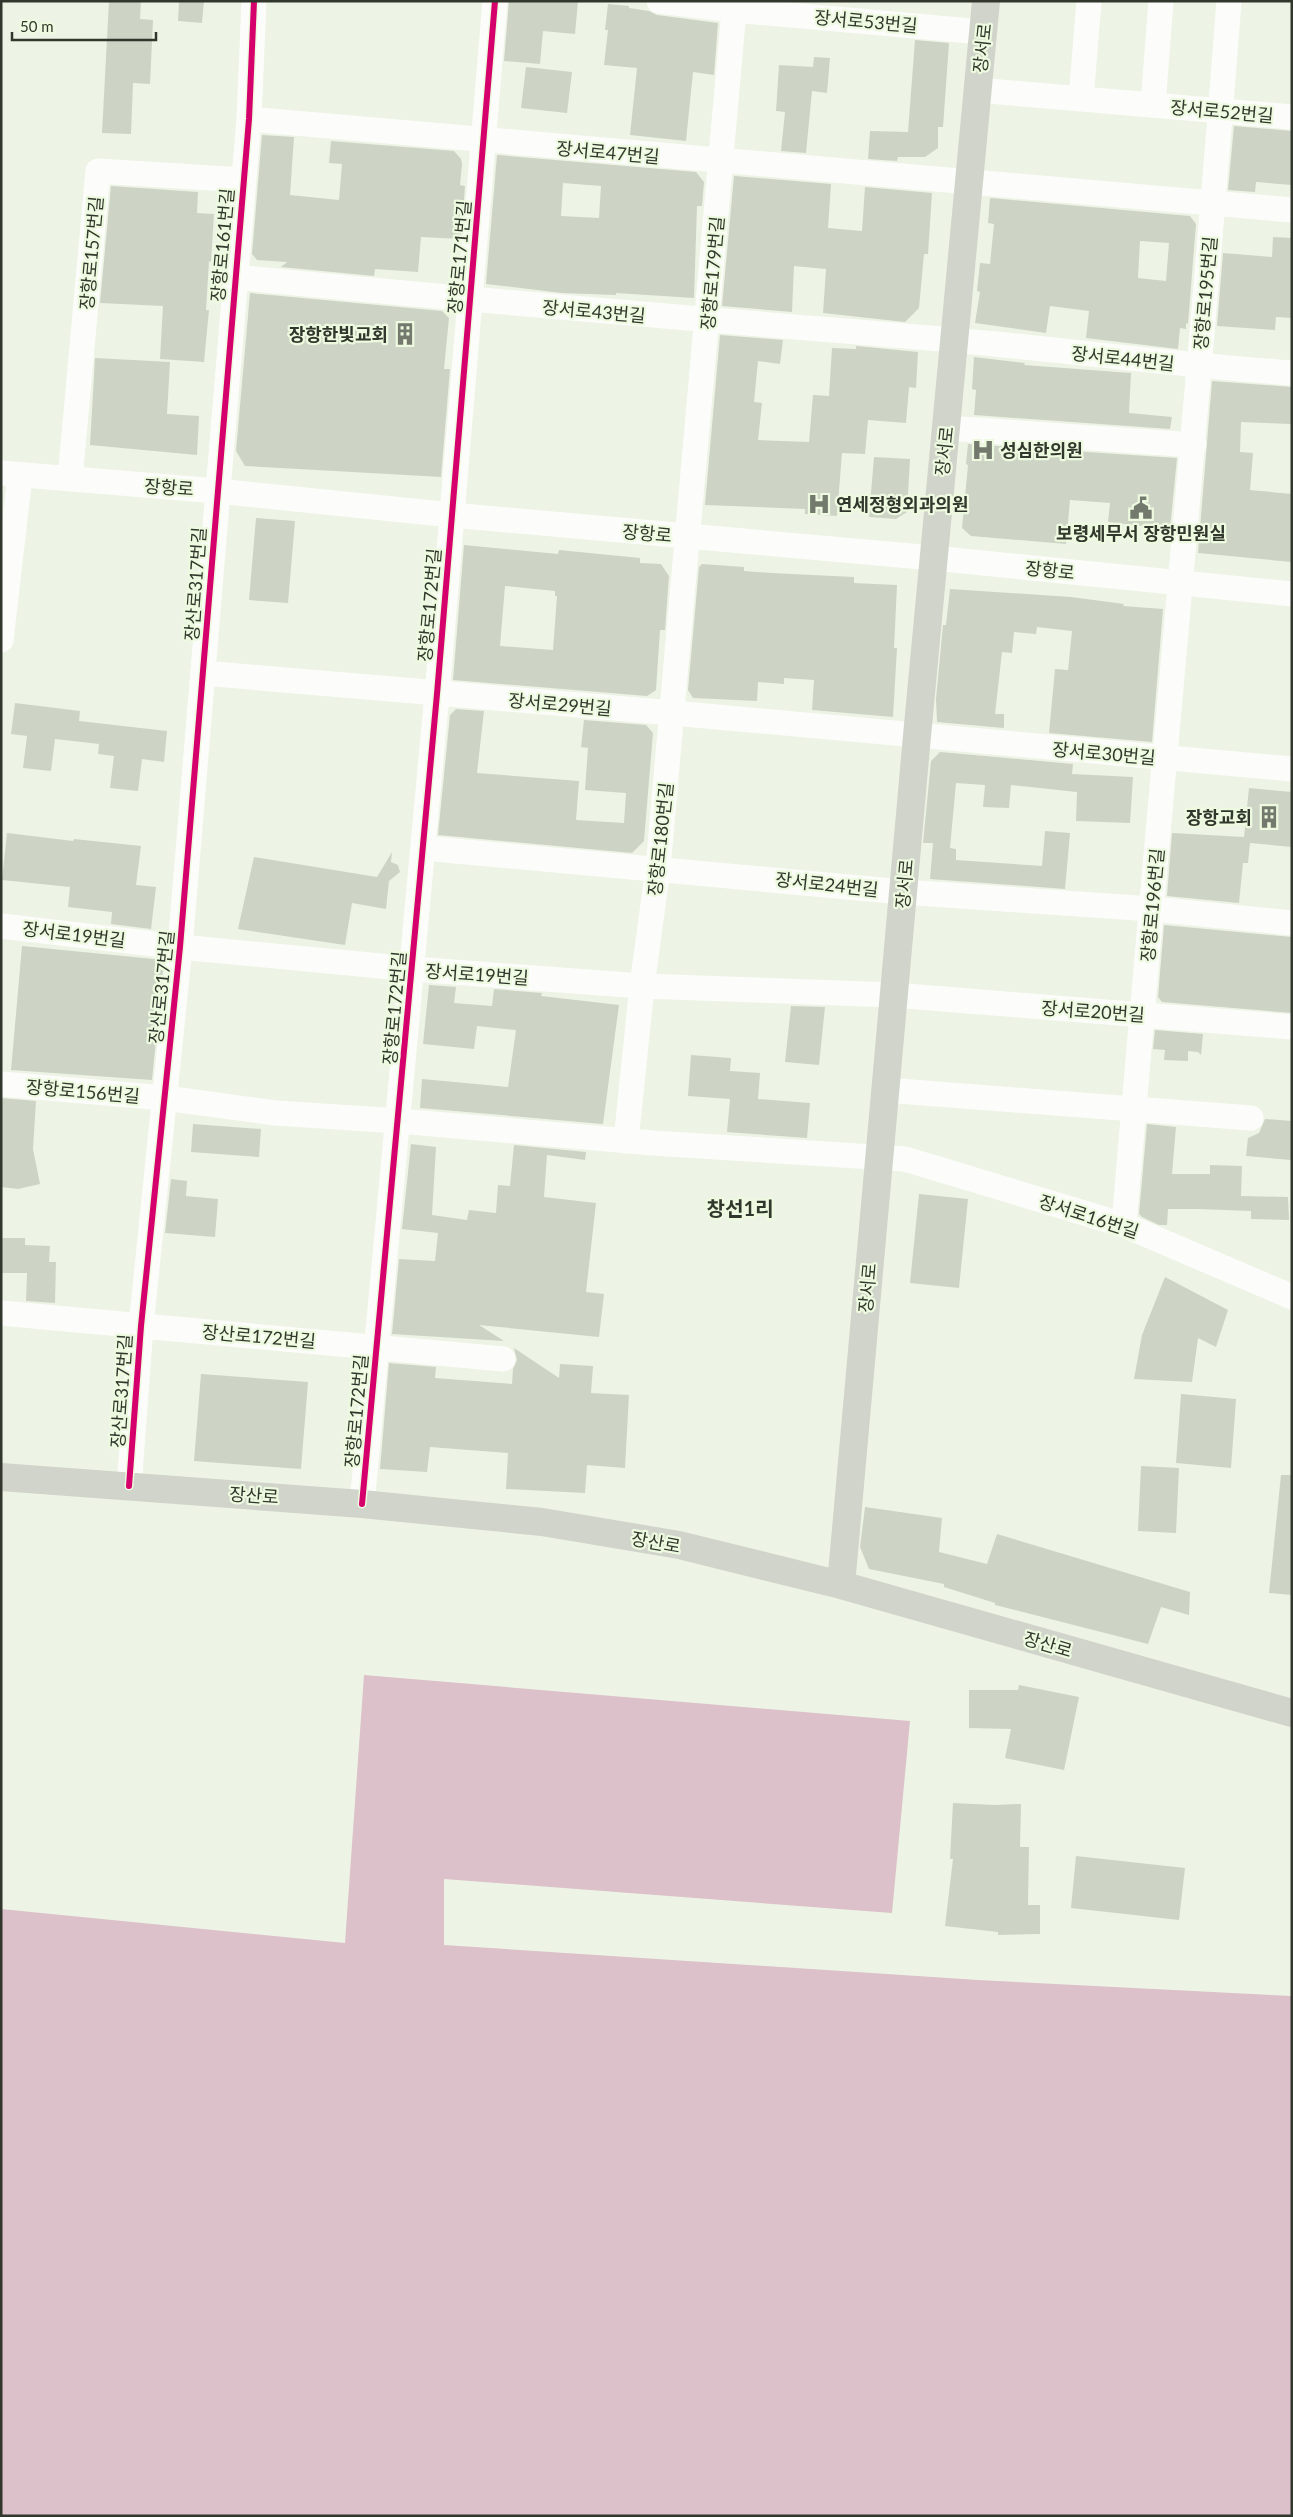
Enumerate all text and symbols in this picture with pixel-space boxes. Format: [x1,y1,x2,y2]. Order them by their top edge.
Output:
street label: 장서로53번길 [813,6,919,36]
scale bar [12,10,156,42]
text: 50 m [20,17,54,35]
street label: 장서로 [968,22,996,74]
street label: 장서로52번길 [1169,96,1275,126]
street label: 장서로47번길 [555,137,661,167]
street label: 장항로161번길 [206,187,238,303]
street label: 장항로157번길 [75,195,107,311]
street label: 장항로171번길 [443,199,475,315]
street label: 장항로179번길 [696,215,728,331]
street label: 장항로195번길 [1189,235,1221,351]
street label: 장서로43번길 [541,296,647,326]
building icon: 장항한빛교회 [392,321,418,347]
place label: 장항한빛교회 [289,323,388,345]
street label: 장서로44번길 [1070,342,1176,374]
street label: 장서로 [930,425,958,477]
hospital icon: 성심한의원 [970,437,996,463]
place label: 성심한의원 [1000,439,1083,461]
street label: 장항로 [143,474,195,500]
hospital icon: 연세정형외과의원 [806,491,832,517]
place label: 연세정형외과의원 [836,493,968,515]
public building icon: 보령세무서 장항민원실 [1128,495,1154,521]
street label: 장항로 [621,520,673,546]
place label: 보령세무서 장항민원실 [1056,522,1226,544]
street label: 장산로317번길 [180,526,210,642]
street label: 장항로172번길 [413,547,445,663]
street label: 장항로 [1024,556,1076,584]
street label: 장서로29번길 [507,689,613,719]
street label: 장서로30번길 [1051,738,1157,768]
street label: 장항로180번길 [643,781,677,897]
building icon: 장항교회 [1256,804,1282,830]
place label: 장항교회 [1186,806,1252,828]
street label: 장항로196번길 [1136,847,1168,963]
street label: 장서로 [891,858,917,910]
street label: 장서로24번길 [774,868,880,900]
street label: 장서로19번길 [21,917,127,951]
street label: 장산로317번길 [144,929,178,1045]
street label: 장항로172번길 [378,950,410,1066]
street label: 장서로19번길 [425,959,529,989]
street label: 장서로20번길 [1041,996,1145,1026]
street label: 장항로156번길 [25,1075,141,1107]
street label: 장서로16번길 [1036,1190,1142,1242]
district label: 창선1리 [707,1196,773,1220]
street label: 장서로 [854,1262,880,1314]
street label: 장산로172번길 [201,1320,317,1352]
street label: 장산로317번길 [106,1333,136,1449]
street label: 장항로172번길 [340,1353,372,1469]
street label: 장산로 [228,1482,280,1508]
street label: 장산로 [630,1527,682,1557]
street label: 장산로 [1021,1627,1075,1661]

